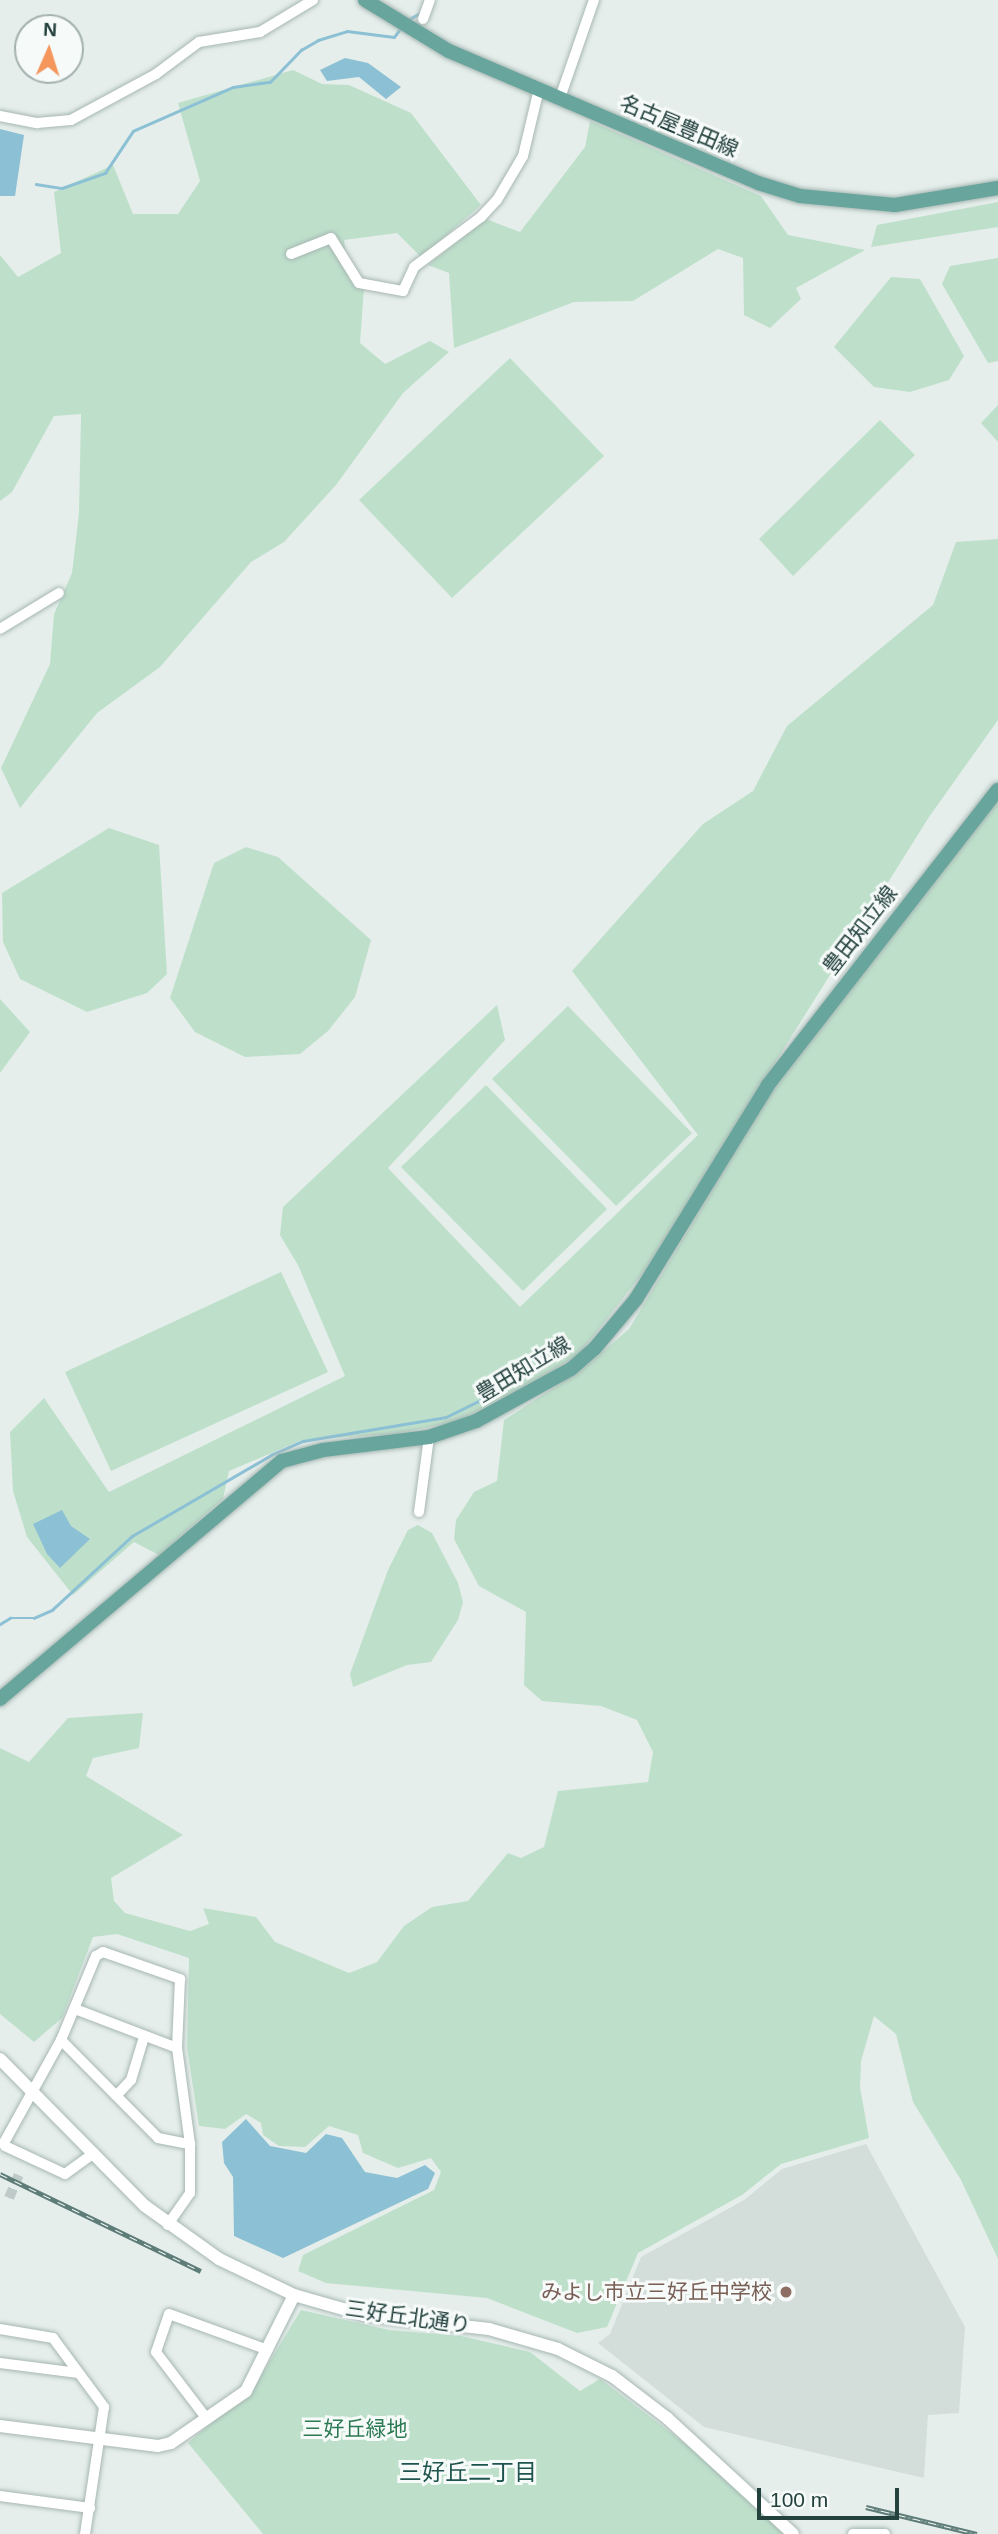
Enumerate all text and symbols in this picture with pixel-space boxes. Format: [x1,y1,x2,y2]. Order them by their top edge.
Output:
north arrow [14,14,84,84]
text: N [43,19,57,40]
street label: 名古屋豊田線 [616,90,742,162]
street label: 豊田知立線 [818,881,902,979]
street label: 豊田知立線 [472,1331,574,1407]
place label: みよし市立三好丘中学校 [541,2279,772,2305]
marker: みよし市立三好丘中学校 [778,2284,794,2300]
street label: 三好丘北通り [344,2296,472,2338]
park label: 三好丘緑地 [303,2416,407,2442]
district label: 三好丘二丁目 [399,2458,537,2486]
scale bar [760,2474,902,2518]
text: 100 m [770,2488,828,2511]

